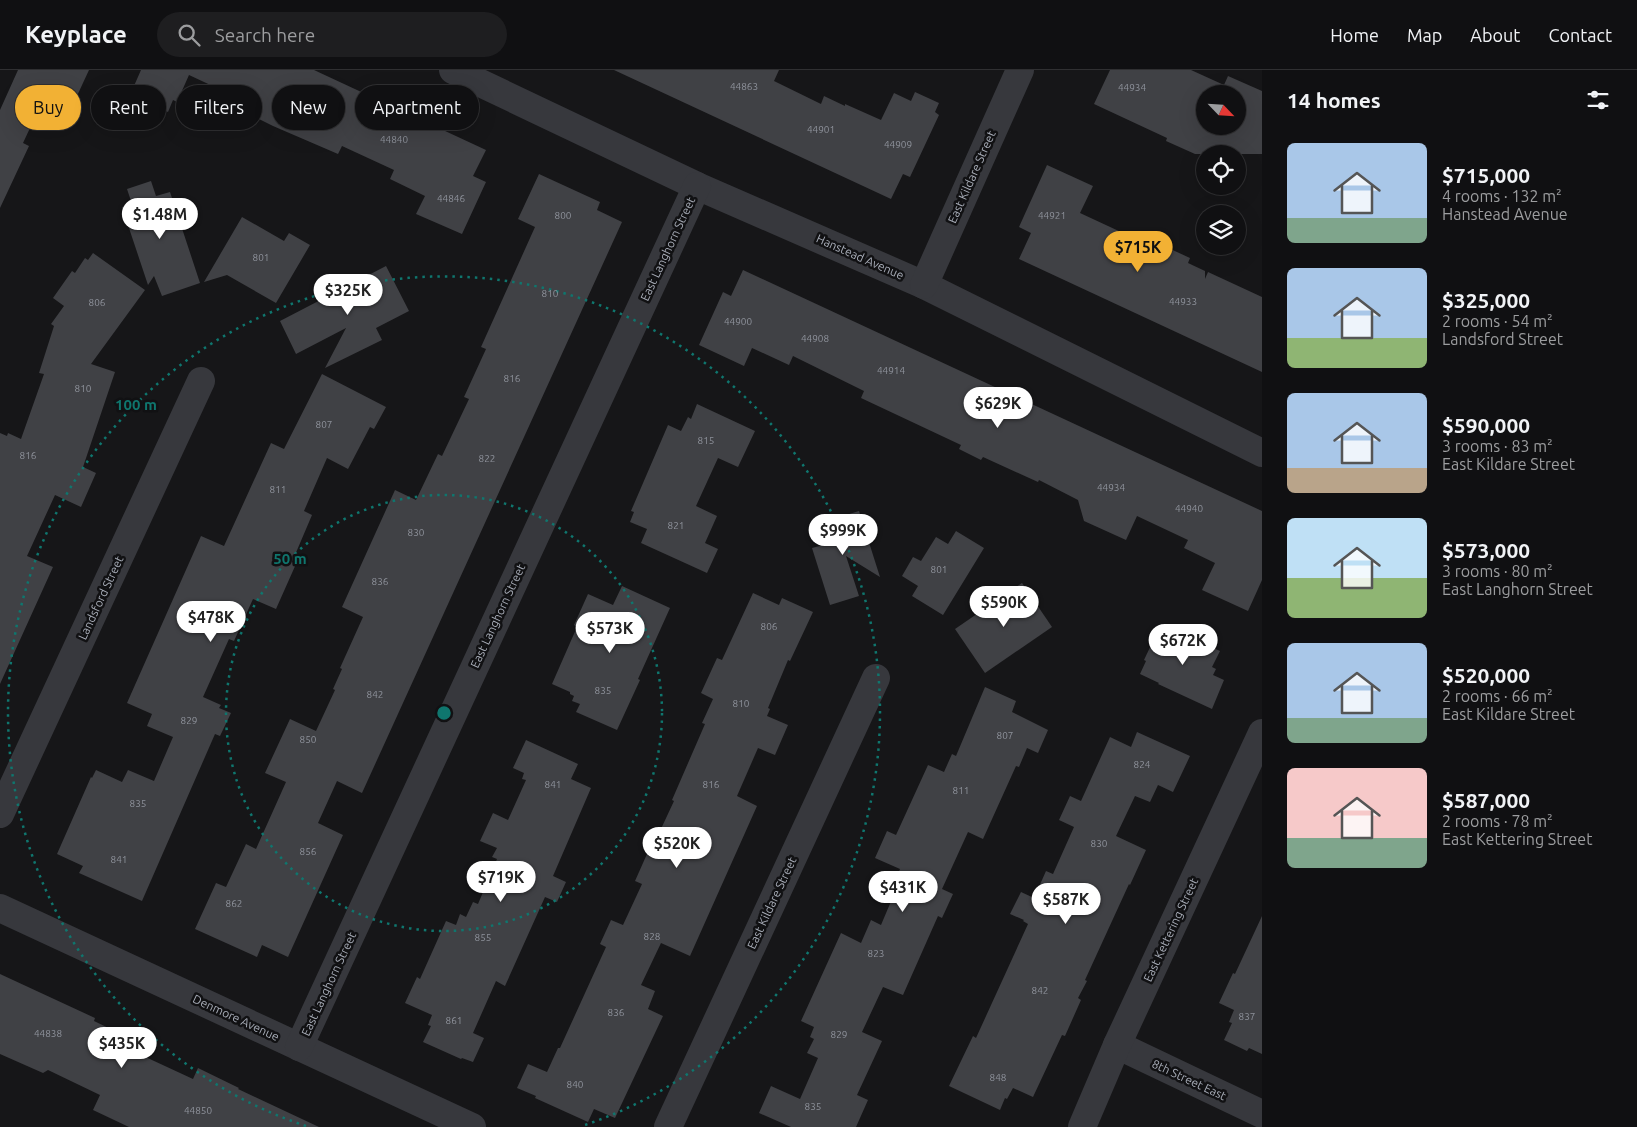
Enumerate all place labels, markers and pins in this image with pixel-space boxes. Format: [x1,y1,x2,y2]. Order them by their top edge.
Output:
pin: $1.48M [119,198,201,240]
pin: $715K [1103,230,1173,273]
pin: $325K [313,274,383,316]
pin: $629K [963,386,1033,429]
pin: $999K [808,514,878,556]
pin: $590K [969,586,1039,628]
pin: $478K [176,600,246,643]
pin: $573K [575,612,645,654]
pin: $672K [1148,624,1218,666]
centre of rings [435,704,453,722]
pin: $520K [642,826,712,869]
pin: $719K [466,860,536,903]
pin: $431K [868,870,938,913]
pin: $587K [1031,882,1101,925]
pin: $435K [87,1026,157,1069]

